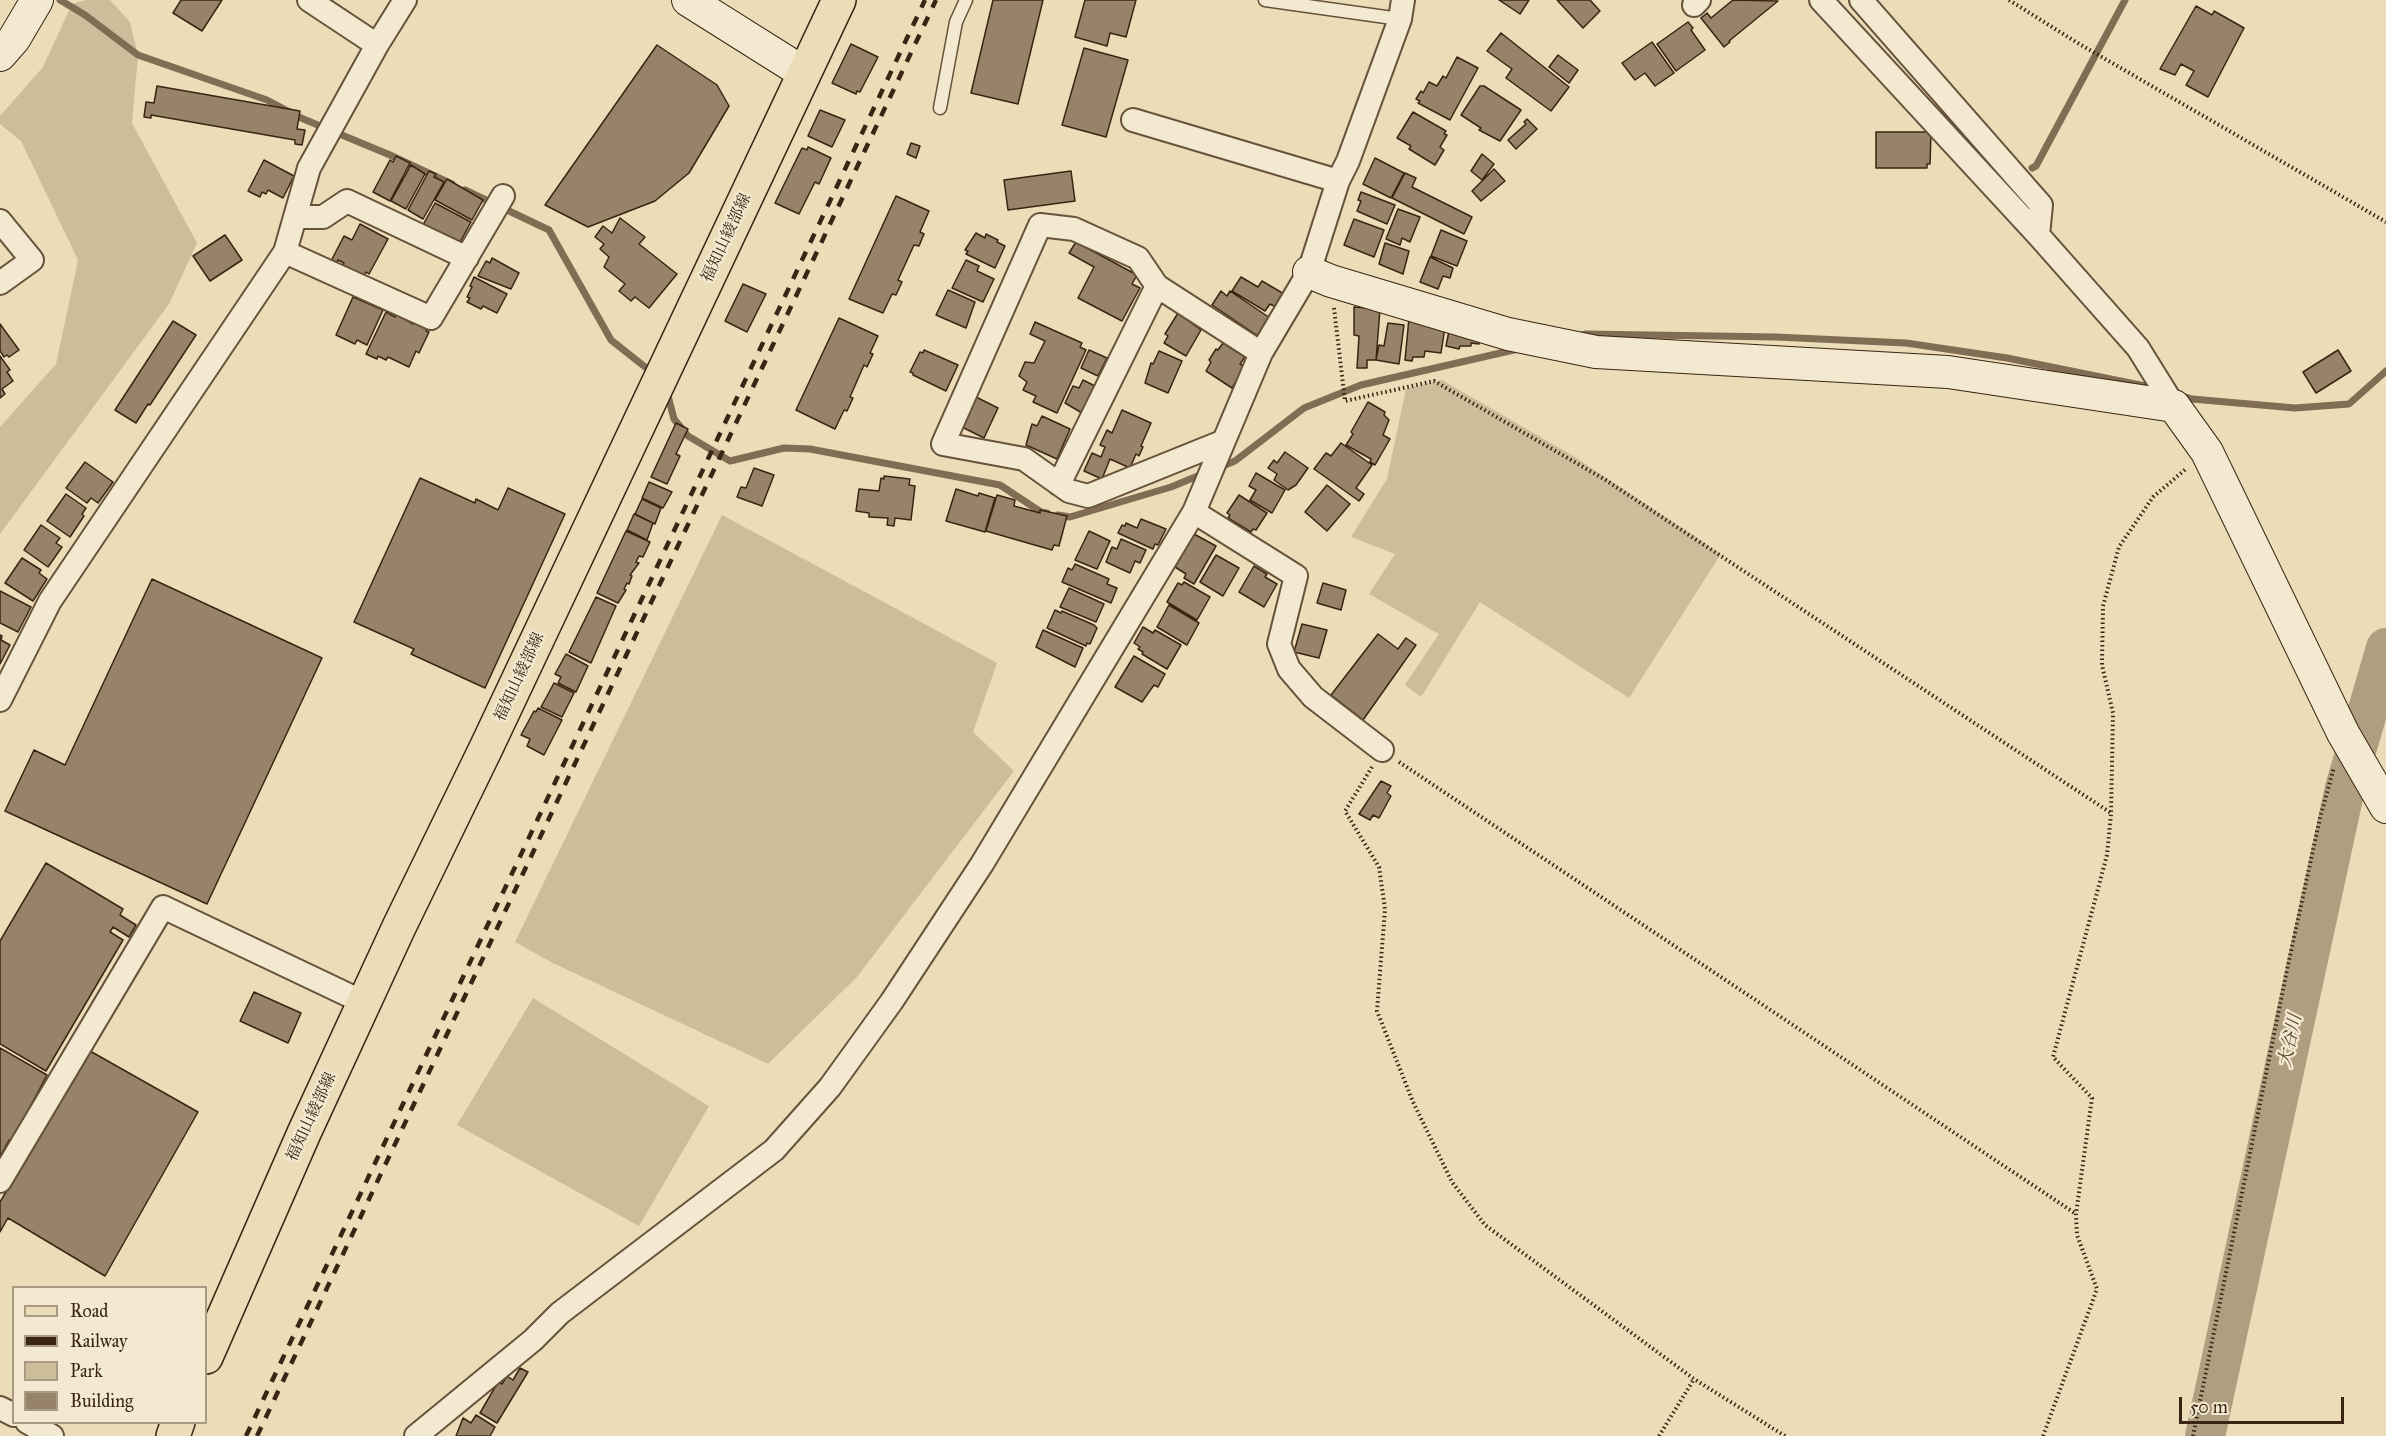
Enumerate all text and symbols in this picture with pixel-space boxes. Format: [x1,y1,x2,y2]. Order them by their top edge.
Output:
street label: 福知山綾部線 [698,190,756,286]
street label: 福知山綾部線 [491,629,549,725]
water label: 大谷川 [2275,1012,2307,1070]
street label: 福知山綾部線 [283,1069,341,1165]
legend [12,1286,207,1424]
text: Road [70,1300,108,1322]
text: Railway [70,1330,127,1352]
text: Park [70,1360,103,1382]
scale bar [2182,1385,2347,1423]
text: Building [70,1390,133,1412]
text: 50 m [2190,1396,2228,1418]

